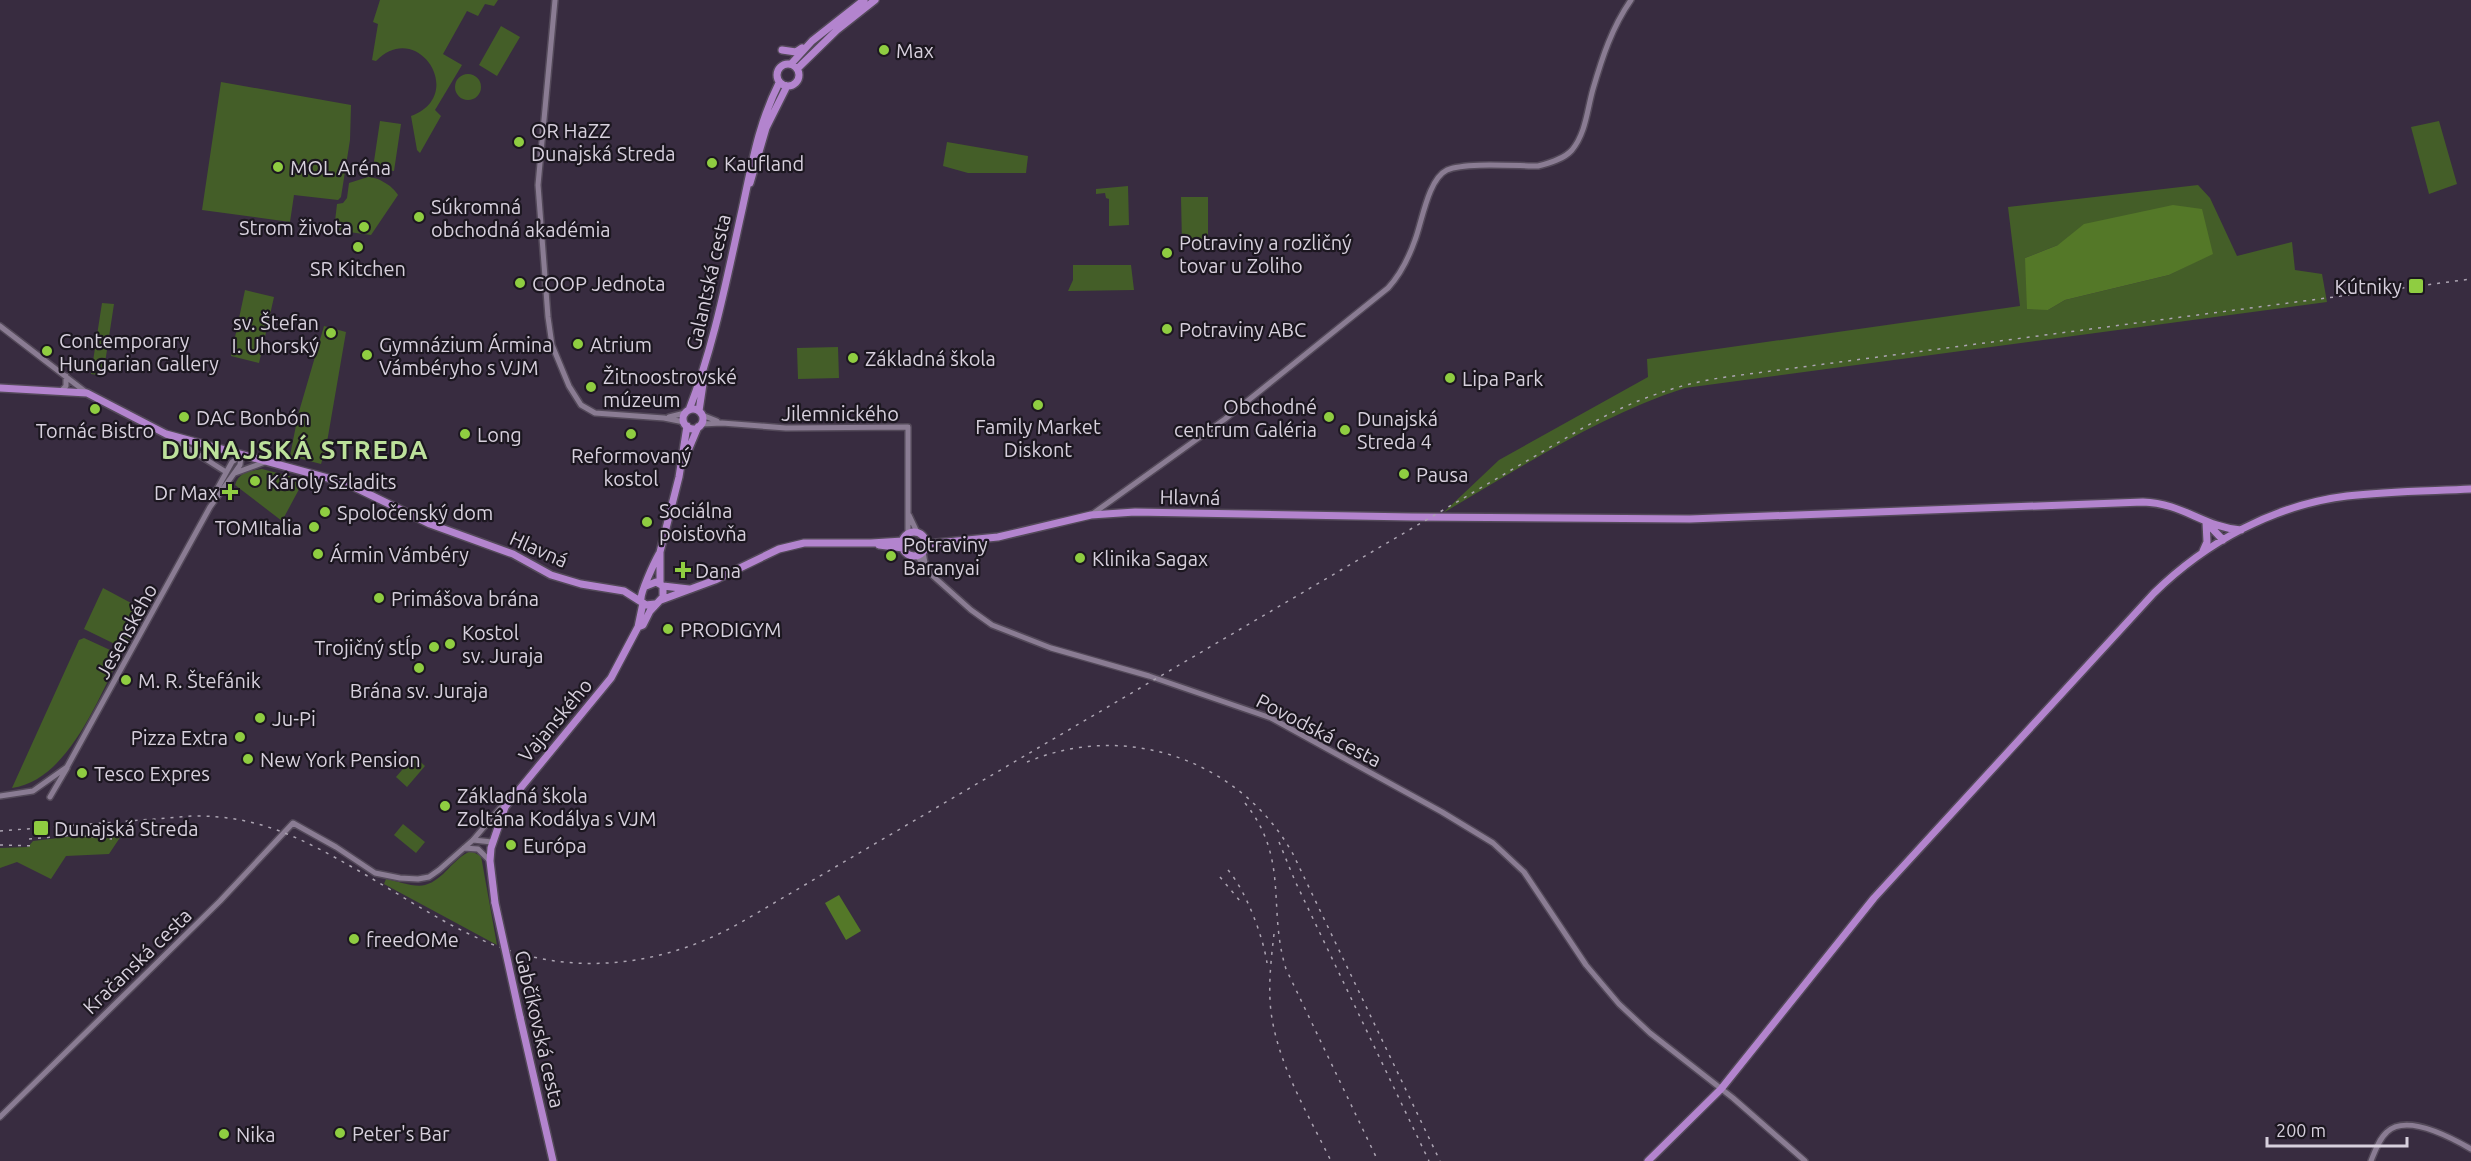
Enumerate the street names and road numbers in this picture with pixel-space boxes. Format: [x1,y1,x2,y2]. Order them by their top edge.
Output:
street label: Galantská cesta [681,212,735,352]
street label: Jilemnického [781,402,899,425]
street label: Hlavná [1159,485,1221,509]
street label: Hlavná [506,526,572,572]
street label: Jesenského [91,580,161,682]
street label: Vajanského [513,674,597,766]
street label: Povodská cesta [1253,689,1385,771]
street label: Kračanská cesta [78,904,196,1018]
street label: Gabčíkovská cesta [511,948,569,1110]

